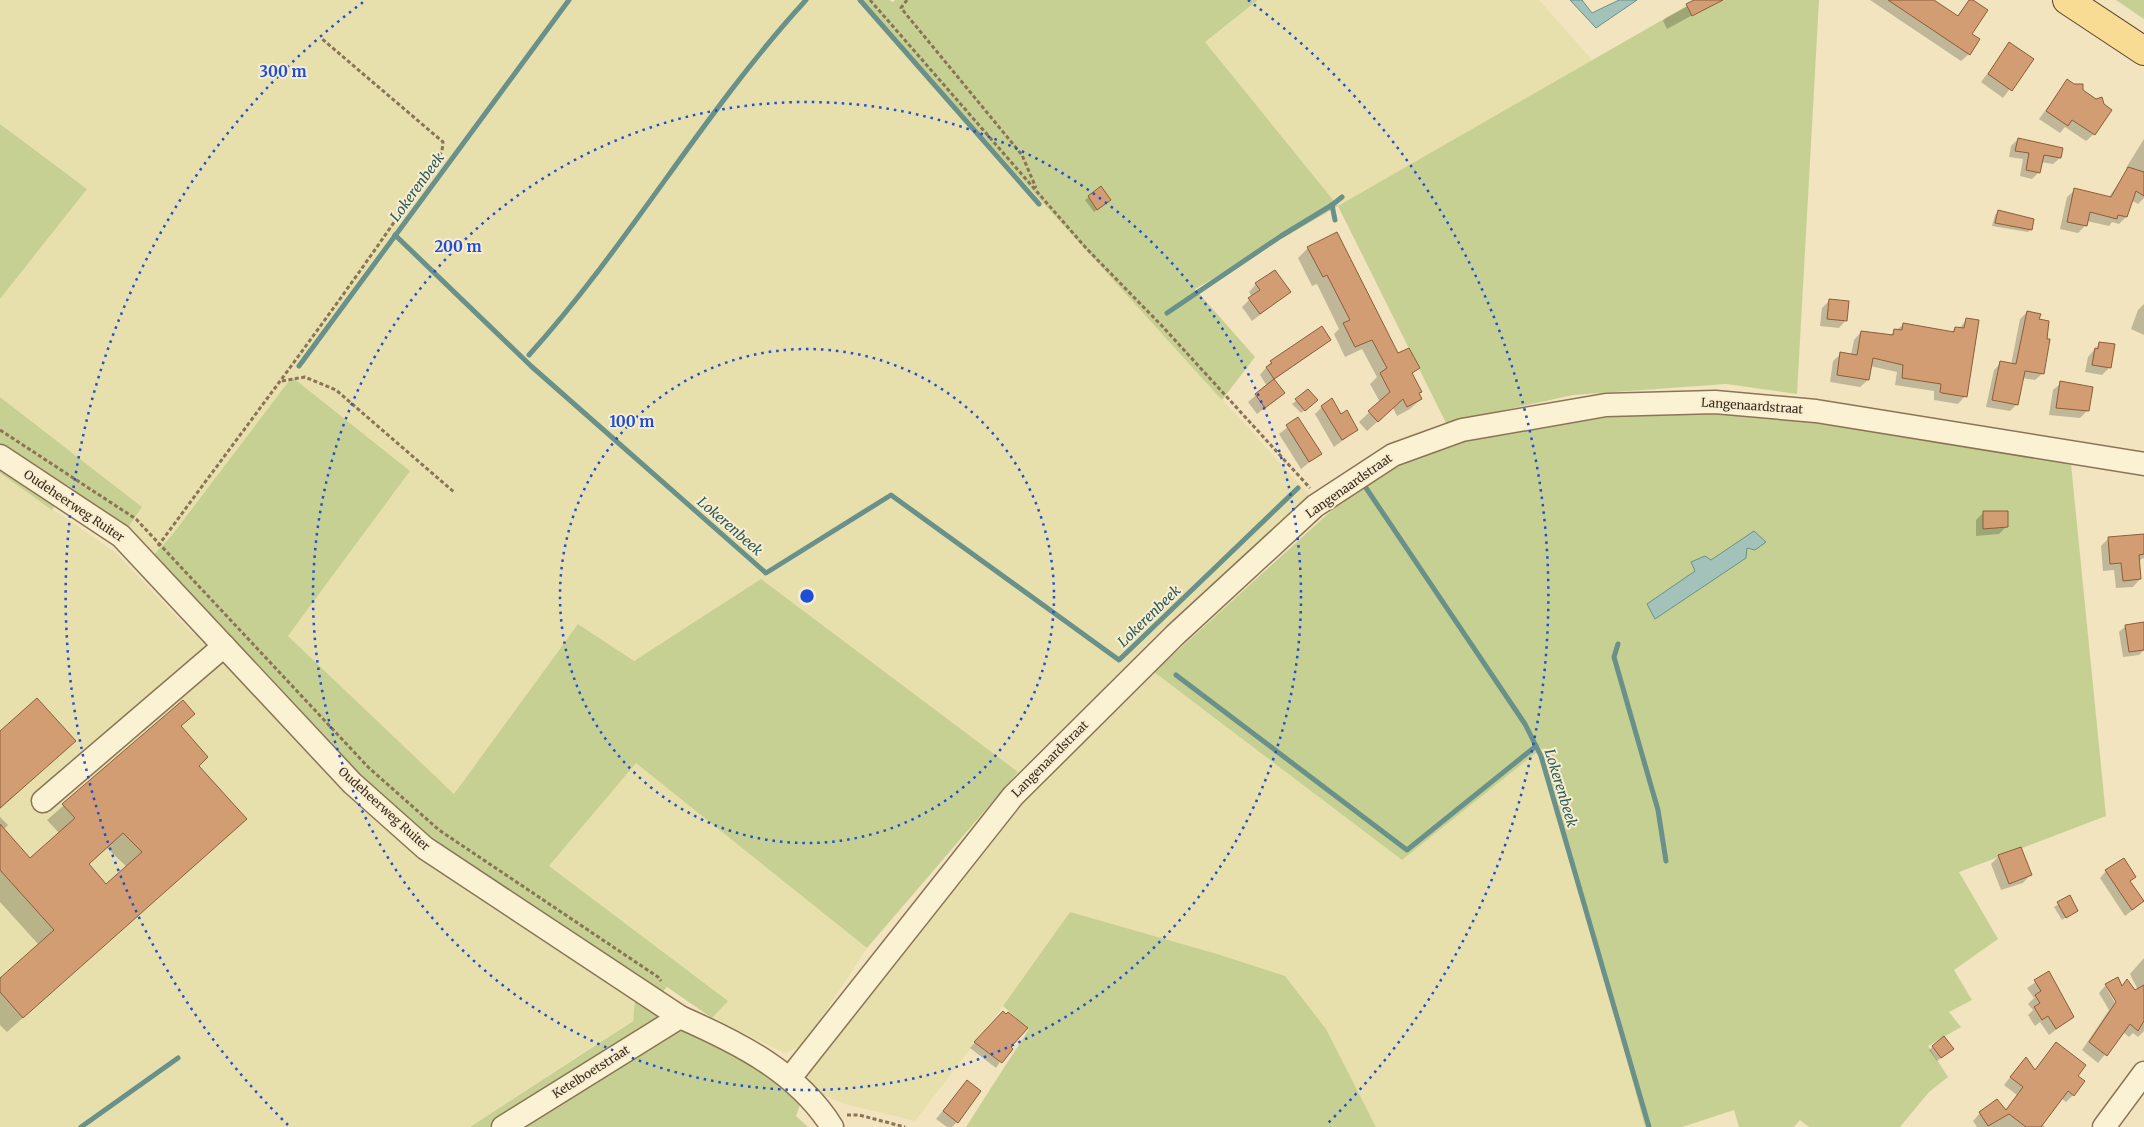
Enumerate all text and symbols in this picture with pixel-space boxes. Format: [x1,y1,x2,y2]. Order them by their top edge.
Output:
text: 300 m [259,62,307,81]
water label: Lokerenbeek [386,149,448,225]
text: 200 m [434,237,482,256]
street label: Langenaardstraat [1701,394,1804,417]
text: 100 m [610,412,654,431]
street label: Langenaardstraat [1303,450,1395,521]
street label: Oudeheerweg Ruiter [21,466,128,545]
water label: Lokerenbeek [694,493,767,560]
water label: Lokerenbeek [1114,581,1185,651]
centre of rings [798,587,816,605]
street label: Langenaardstraat [1008,717,1091,800]
water label: Lokerenbeek [1541,747,1582,830]
street label: Oudeheerweg Ruiter [335,764,434,854]
street label: Ketelboetstraat [549,1042,632,1101]

